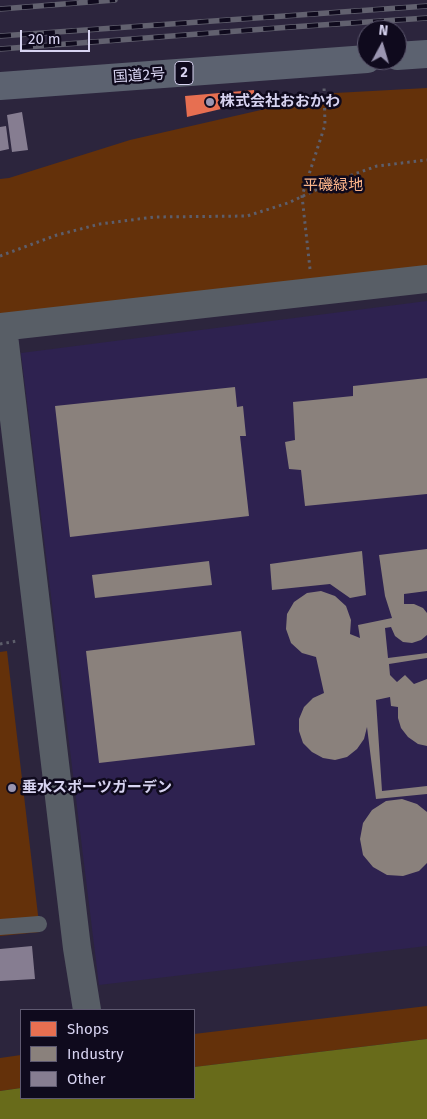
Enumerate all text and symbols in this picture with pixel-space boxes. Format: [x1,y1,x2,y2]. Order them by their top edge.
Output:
scale bar [22,20,92,52]
north arrow [357,20,407,70]
text: N [378,22,389,40]
text: 20 m [28,30,61,48]
road number: 2 [175,62,193,84]
street label: 国道2号 [112,65,166,87]
place label: 株式会社おおかわ [220,93,340,111]
marker: 株式会社おおかわ [204,96,216,108]
park label: 平磯緑地 [303,177,363,195]
place label: 垂水スポーツガーデン [22,779,172,797]
marker: 垂水スポーツガーデン [6,782,18,794]
legend [20,1009,195,1099]
text: Shops [67,1020,109,1038]
text: Industry [67,1045,124,1063]
text: Other [67,1070,106,1088]

